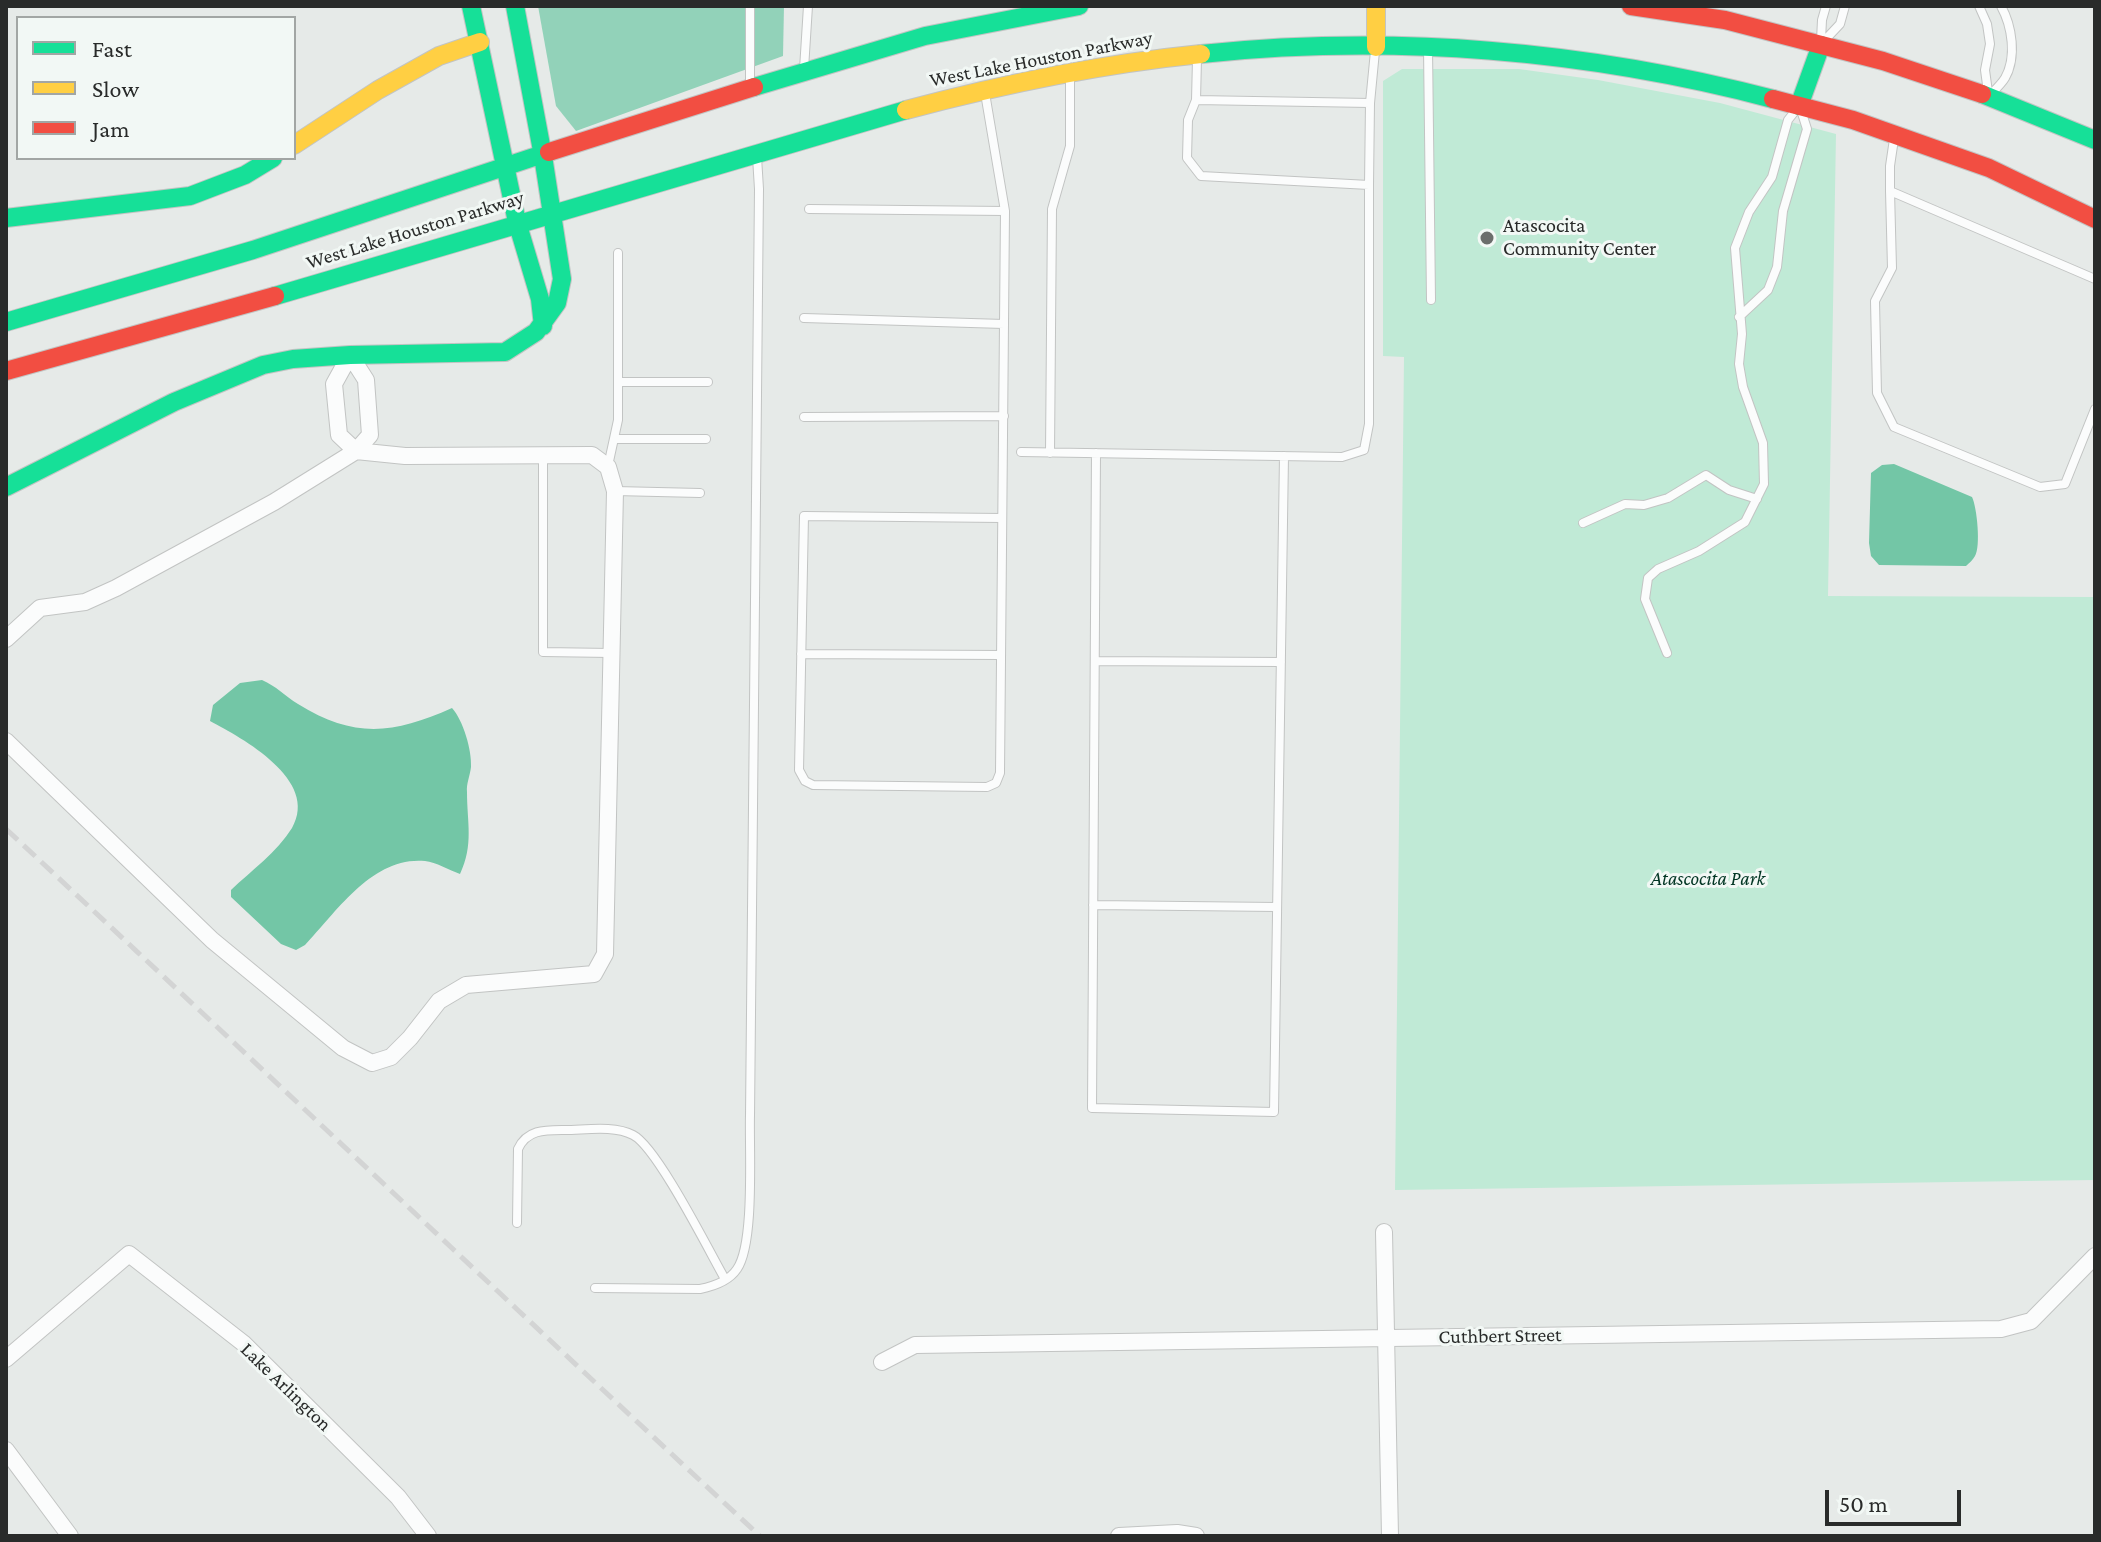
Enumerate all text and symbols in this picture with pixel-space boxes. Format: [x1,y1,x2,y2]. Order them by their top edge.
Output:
legend [16,16,296,160]
street label: West Lake Houston Parkway [928,26,1154,92]
text: Fast [92,35,132,62]
text: Slow [92,75,139,102]
text: Jam [92,115,130,142]
street label: West Lake Houston Parkway [303,185,527,275]
place label: Atascocita Community Center [1503,214,1656,261]
marker: Atascocita Community Center [1478,229,1496,247]
park label: Atascocita Park [1651,867,1765,891]
street label: Cuthbert Street [1438,1323,1562,1349]
street label: Lake Arlington [235,1338,337,1436]
scale bar [1829,1474,1965,1524]
text: 50 m [1839,1490,1888,1517]

